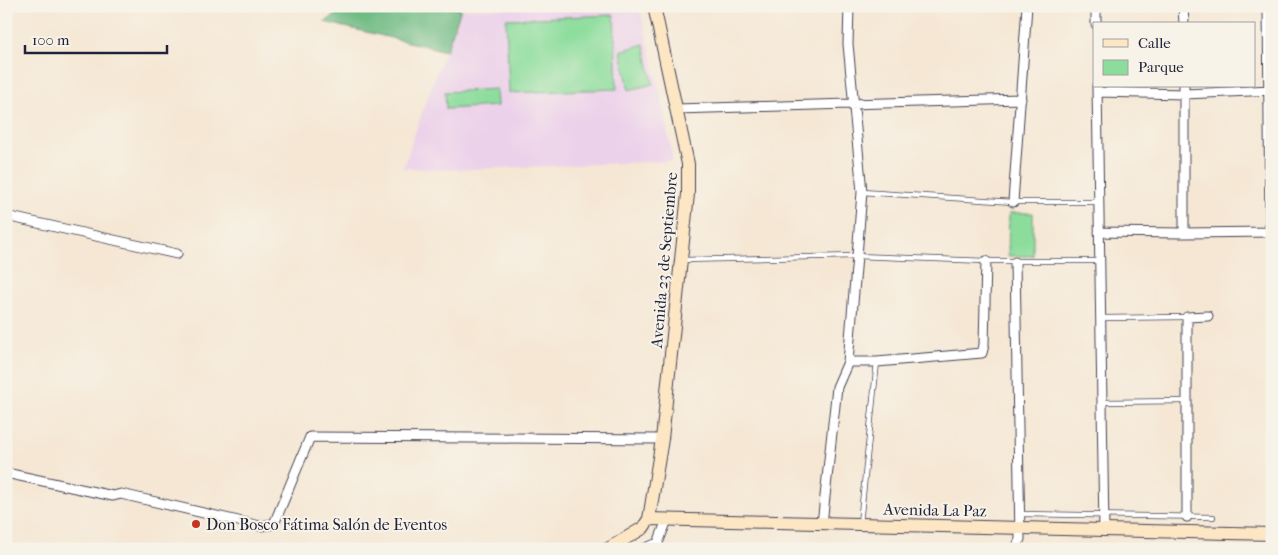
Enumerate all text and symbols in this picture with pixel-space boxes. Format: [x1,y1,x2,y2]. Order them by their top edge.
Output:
scale bar [25,22,168,54]
legend [1093,22,1256,88]
text: 100 m [32,31,70,49]
text: Calle [1138,34,1171,52]
text: Parque [1138,58,1184,76]
street label: Avenida 23 de Septiembre [647,171,681,350]
street label: Avenida La Paz [882,500,987,520]
place label: Don Bosco Fátima Salón de Eventos [206,515,447,534]
marker: Don Bosco Fátima Salón de Eventos [190,518,202,530]

